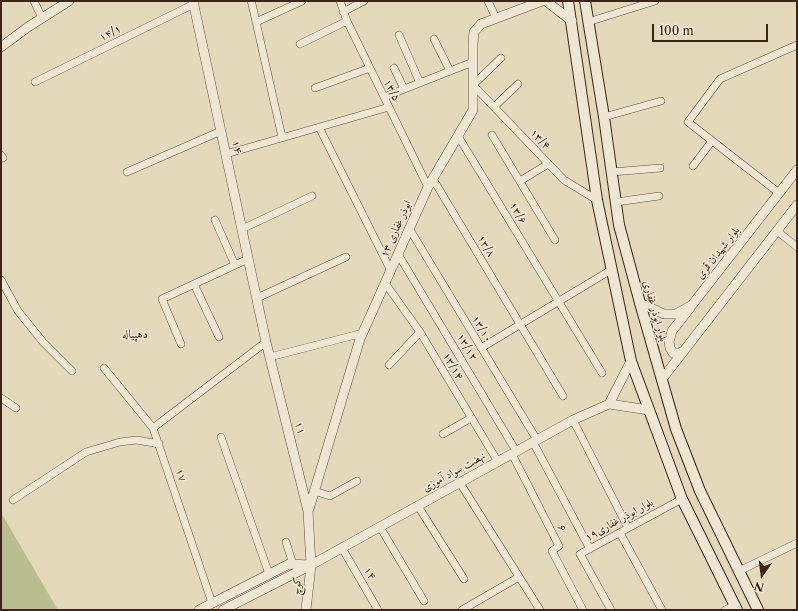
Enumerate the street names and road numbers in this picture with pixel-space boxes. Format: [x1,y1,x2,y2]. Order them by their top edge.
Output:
street label: ۱۴/۱ [97,22,123,44]
street label: ۱۳/۵ [381,77,403,103]
street label: ۱۳/۴ [527,126,553,152]
street label: ۱۴ [229,139,245,155]
street label: ۱۳ ابوذر غفاری [378,198,414,260]
street label: ۱۳/۶ [506,200,530,226]
street label: بلوار شهیدان قمری [693,224,743,282]
street label: ۱۳/۸ [474,233,498,259]
street label: بلوار ابوذر غفاری [640,279,670,343]
street label: ۱۳/۱۰ [469,313,495,345]
street label: ۱۳/۱۲ [454,331,480,363]
street label: ۱۳/۱۴ [440,350,466,382]
street label: ۱۱ [292,420,308,436]
street label: نهضت سواد آموزی [420,449,488,495]
street label: ۱۷ [173,467,189,483]
street label: بلوار ابوذر غفاری۱۹ [582,496,656,544]
street label: ۶ [555,522,569,534]
street label: ۱۴ [361,564,379,582]
street label: کوچ [289,576,305,596]

